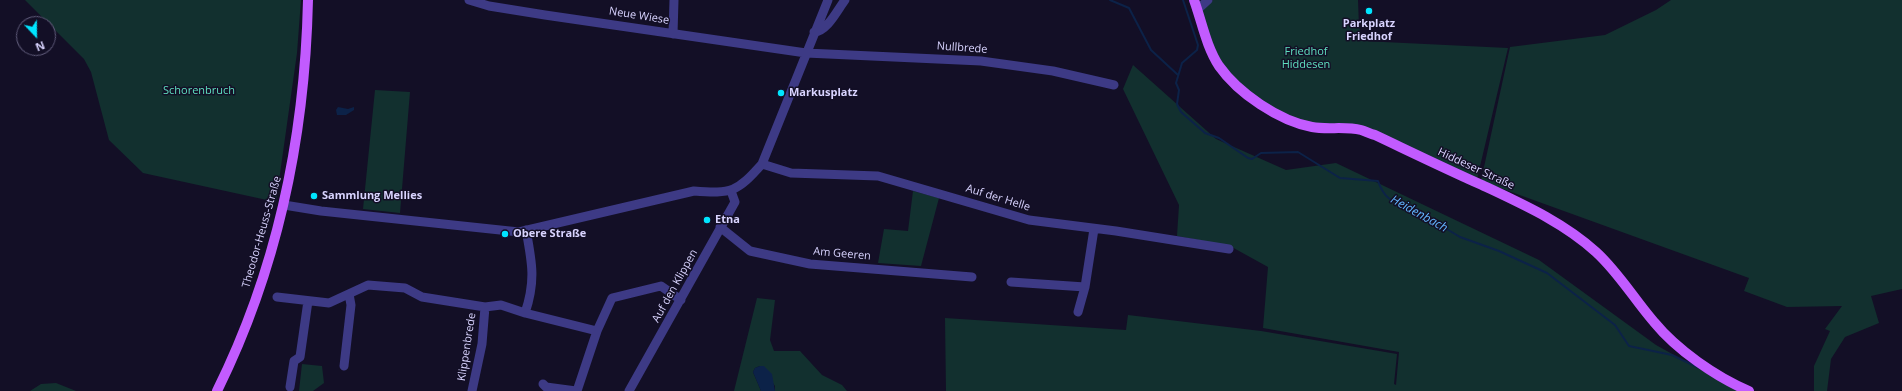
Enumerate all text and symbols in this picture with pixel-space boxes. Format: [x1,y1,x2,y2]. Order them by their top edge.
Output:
street label: Neue Wiese [608,5,670,27]
marker: Parkplatz Friedhof [1364,6,1374,16]
north arrow [16,16,56,56]
place label: Parkplatz Friedhof [1343,17,1395,43]
text: N [33,38,47,55]
street label: Nullbrede [936,40,988,56]
park label: Friedhof Hiddesen [1282,45,1330,71]
park label: Schorenbruch [163,84,235,98]
place label: Markusplatz [789,86,858,100]
marker: Markusplatz [776,88,786,98]
street label: Hiddeser Straße [1436,146,1516,192]
street label: Theodor-Heuss-Straße [240,175,284,289]
street label: Auf der Helle [964,182,1032,214]
place label: Sammlung Mellies [322,189,422,203]
marker: Sammlung Mellies [309,191,319,201]
water label: Heidenbach [1388,192,1450,236]
place label: Etna [715,213,740,227]
marker: Etna [702,215,712,225]
place label: Obere Straße [513,227,586,241]
marker: Obere Straße [500,229,510,239]
street label: Am Geeren [813,245,871,263]
street label: Auf den Klippen [649,247,701,325]
street label: Klippenbrede [455,312,479,382]

